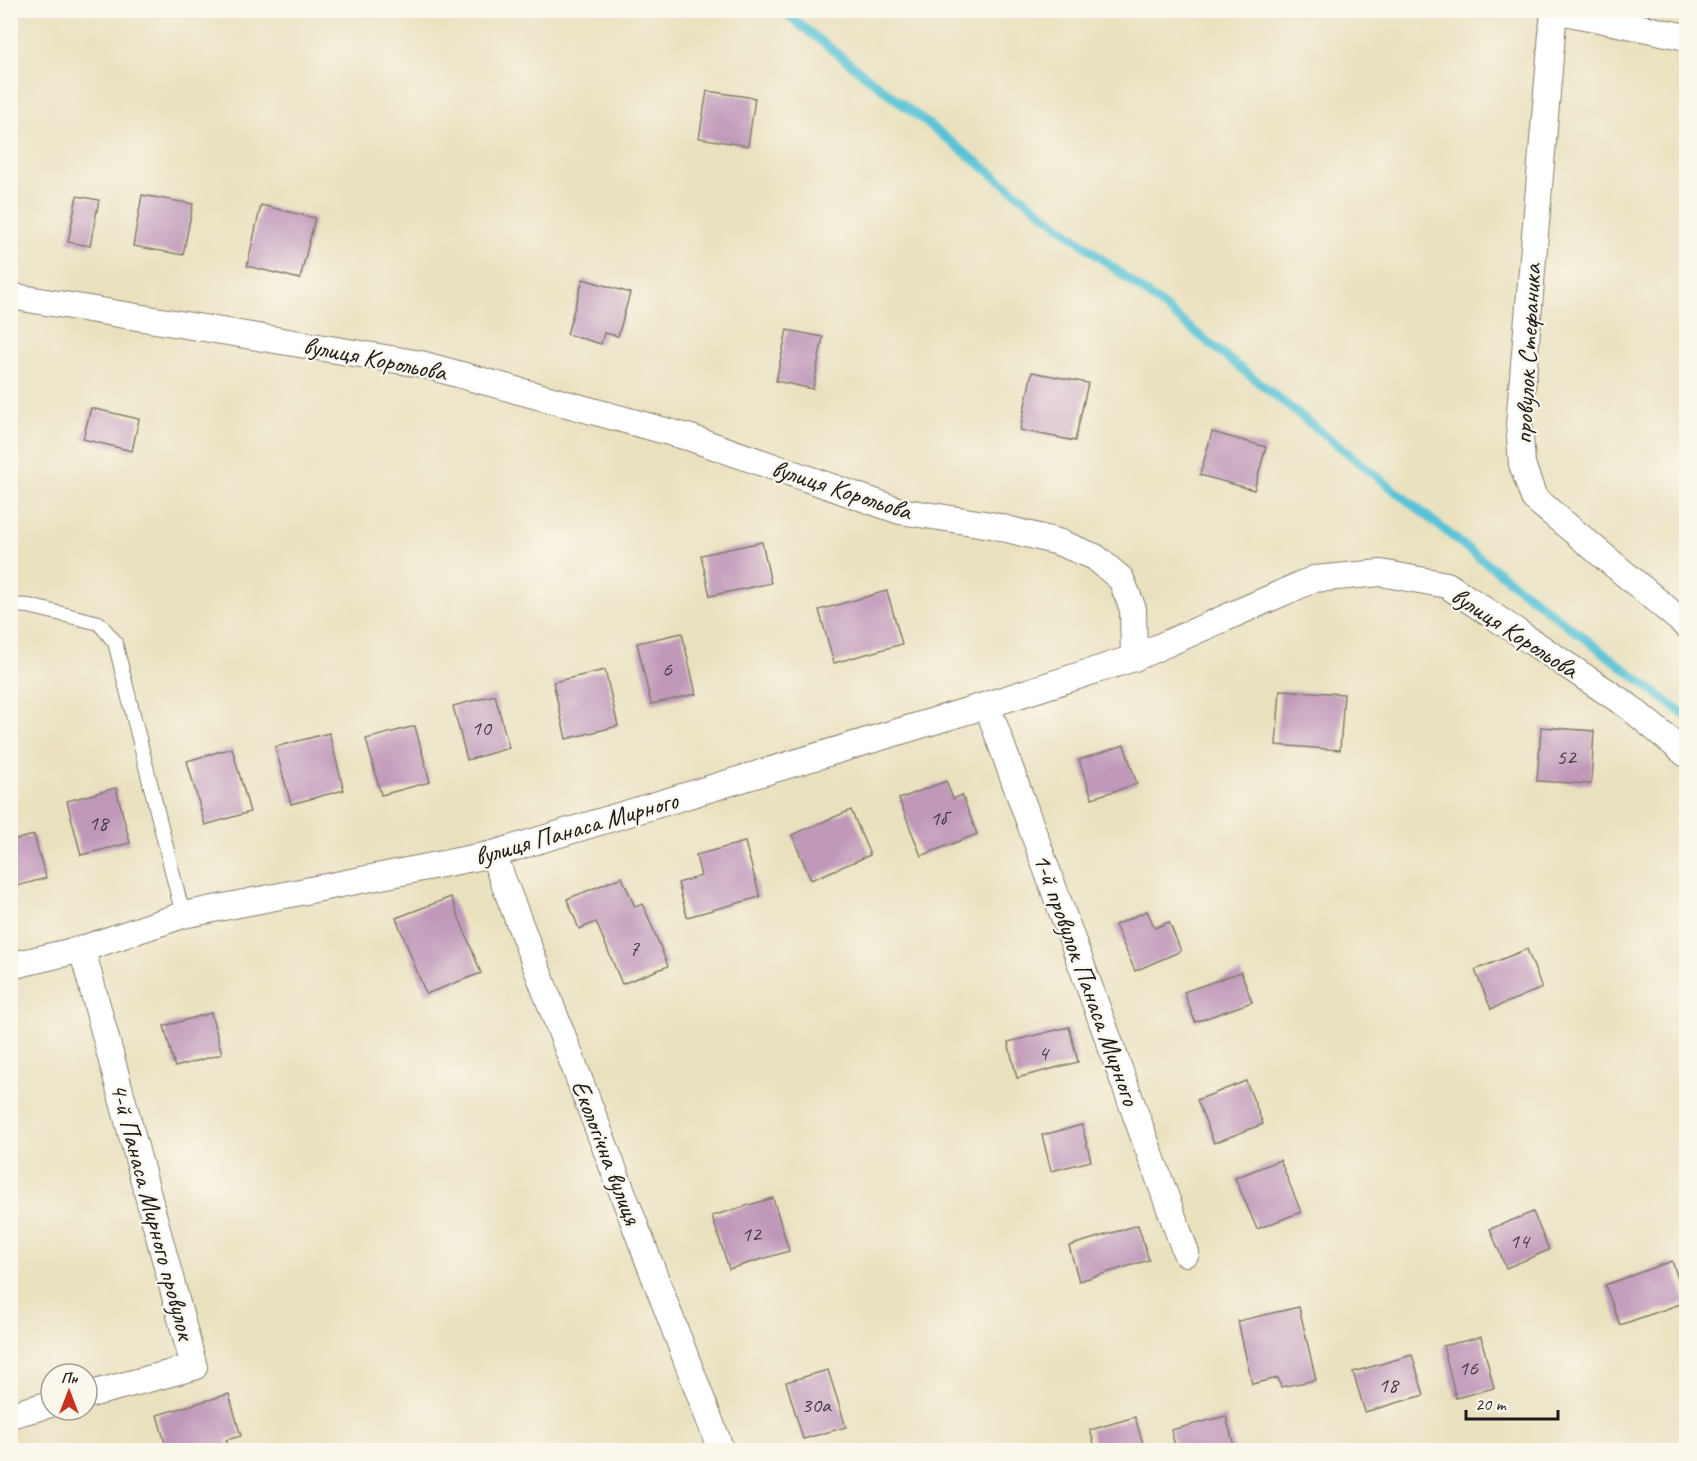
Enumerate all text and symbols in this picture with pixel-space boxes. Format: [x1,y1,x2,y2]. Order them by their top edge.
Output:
street label: провулок Стефаника [1506,261,1549,445]
street label: вулиця Корольова [301,328,451,389]
street label: вулиця Корольова [768,451,917,528]
street label: вулиця Корольова [1445,579,1586,687]
house number: 6 [662,655,673,683]
house number: 10 [471,714,493,742]
house number: 52 [1556,743,1578,771]
street label: вулиця Панаса Мирного [471,783,683,873]
house number: 1б [930,804,953,832]
house number: 18 [88,809,110,837]
street label: 1-й провулок Панаса Мирного [1026,849,1148,1111]
house number: 7 [629,934,640,962]
house number: 4 [1038,1039,1050,1067]
street label: Екологічна вулиця [564,1075,650,1231]
street label: 4-й Панаса Мирного провулок [102,1079,203,1345]
house number: 12 [741,1220,763,1248]
house number: 14 [1509,1227,1531,1255]
house number: 16 [1458,1354,1479,1382]
north arrow [39,1362,99,1422]
text: Пн [61,1368,78,1388]
house number: 18 [1378,1371,1400,1399]
scale bar [1466,1383,1558,1421]
house number: 30а [801,1391,832,1419]
text: 20 m [1475,1393,1508,1415]

